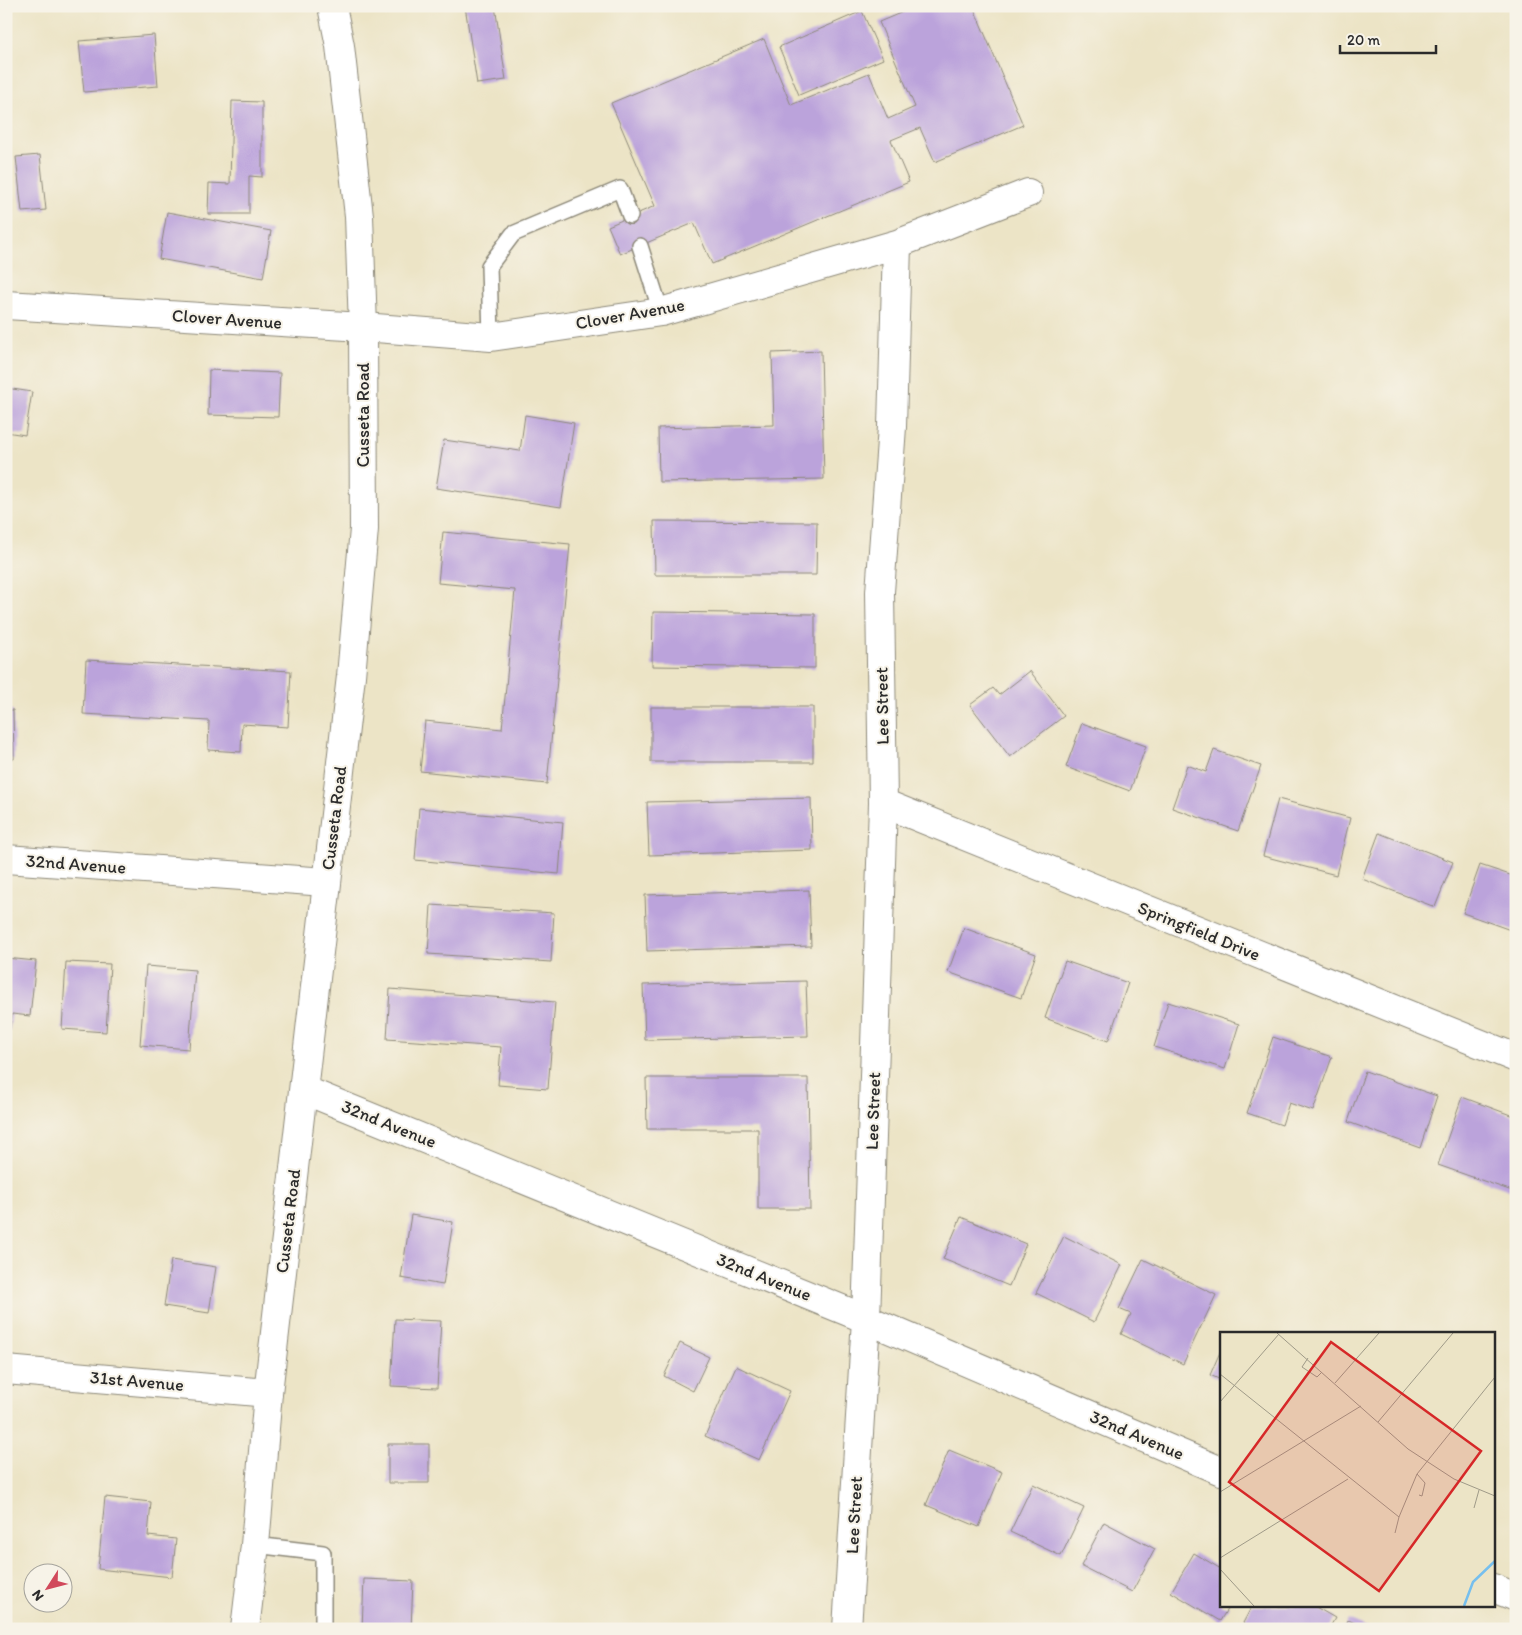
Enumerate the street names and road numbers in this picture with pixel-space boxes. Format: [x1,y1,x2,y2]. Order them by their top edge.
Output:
street label: Clover Avenue [574,294,686,334]
street label: Clover Avenue [171,304,283,334]
street label: Cusseta Road [352,363,374,467]
street label: Lee Street [870,667,894,745]
street label: Cusseta Road [317,765,351,871]
street label: 32nd Avenue [25,850,127,878]
street label: Springfield Drive [1135,896,1263,966]
street label: Lee Street [861,1071,885,1150]
street label: 32nd Avenue [338,1095,440,1153]
street label: Cusseta Road [271,1168,305,1274]
street label: 32nd Avenue [713,1248,815,1306]
street label: 31st Avenue [89,1366,185,1396]
street label: 32nd Avenue [1087,1405,1187,1465]
street label: Lee Street [841,1475,867,1555]

